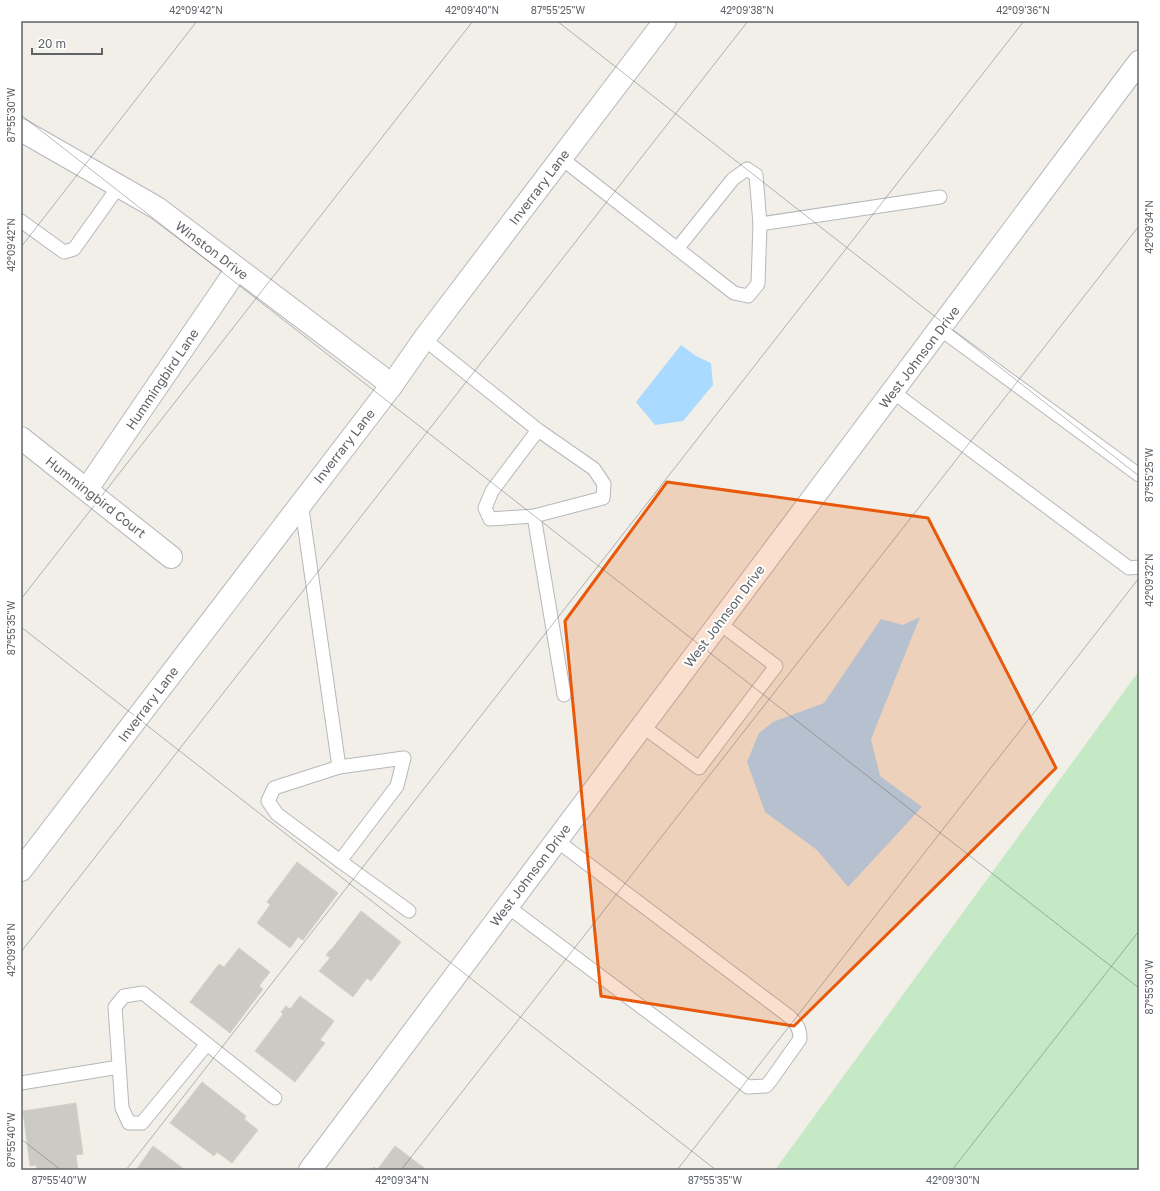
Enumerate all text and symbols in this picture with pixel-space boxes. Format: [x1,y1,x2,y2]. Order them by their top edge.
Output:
text: 42°09'42"N [169,4,223,16]
text: 42°09'40"N [445,4,499,16]
text: 87°55'25"W [531,4,586,16]
text: 42°09'38"N [720,4,774,16]
text: 42°09'36"N [996,4,1050,16]
scale bar [32,30,102,56]
text: 20 m [38,36,66,51]
text: 87°55'30"W [5,87,17,142]
street label: Inverrary Lane [505,146,573,228]
text: 42°09'34"N [1143,200,1155,254]
street label: Winston Drive [172,217,252,283]
text: 42°09'42"N [5,218,17,272]
street label: West Johnson Drive [875,303,963,411]
street label: Hummingbird Lane [122,325,202,433]
street label: Inverrary Lane [310,406,378,486]
text: 87°55'25"W [1143,447,1155,502]
street label: Hummingbird Court [43,453,149,541]
text: 42°09'32"N [1143,553,1155,607]
street label: West Johnson Drive [680,562,768,670]
text: 87°55'35"W [5,600,17,655]
street label: Inverrary Lane [114,663,182,745]
street label: West Johnson Drive [486,821,574,929]
text: 42°09'38"N [5,923,17,977]
text: 87°55'30"W [1143,959,1155,1014]
text: 87°55'40"W [5,1112,17,1168]
text: 87°55'40"W [31,1174,87,1186]
text: 42°09'34"N [375,1174,429,1186]
text: 87°55'35"W [688,1174,743,1186]
text: 42°09'30"N [926,1174,980,1186]

